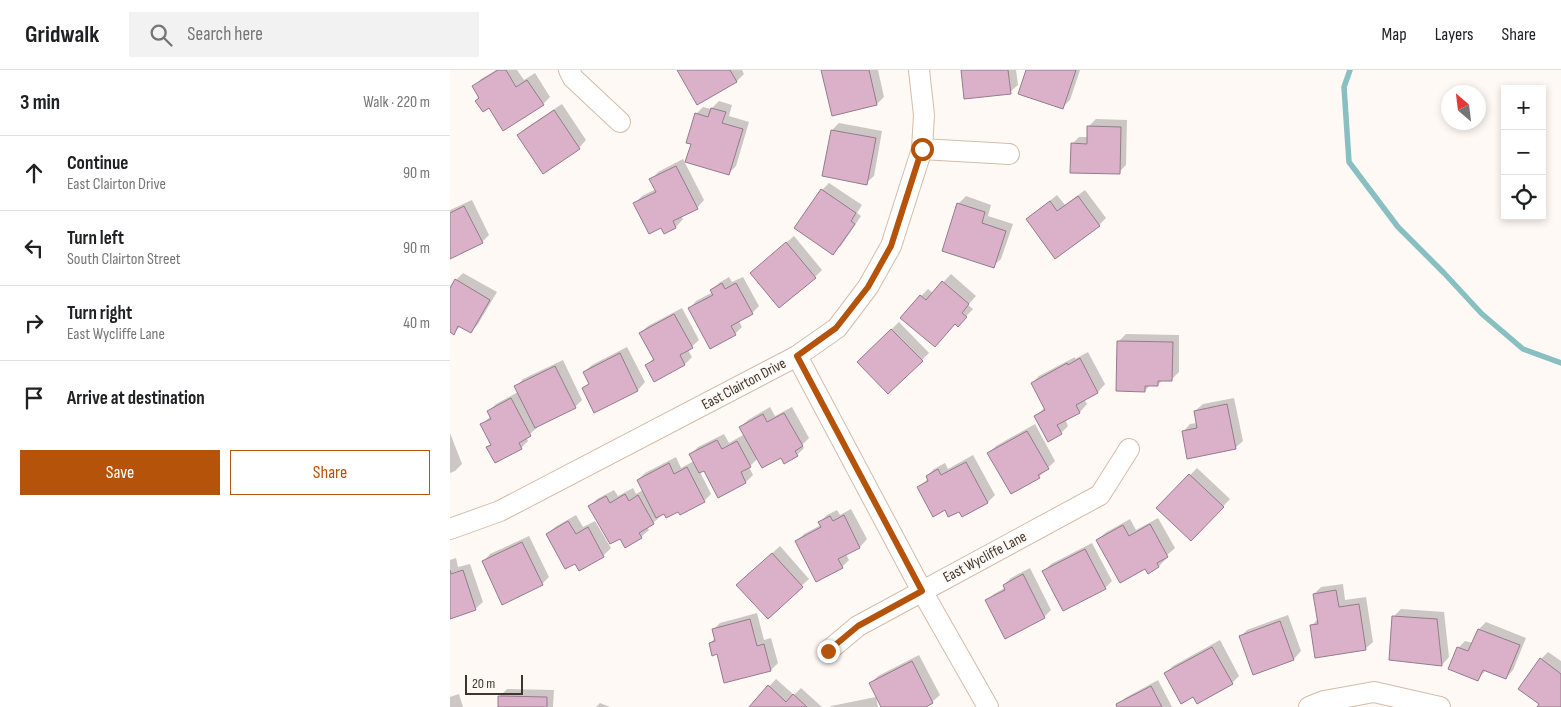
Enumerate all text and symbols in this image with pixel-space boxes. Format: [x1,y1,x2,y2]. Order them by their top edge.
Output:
search box [129,12,479,57]
text: Gridwalk [25,20,99,49]
icon: search [147,21,175,49]
text: Search here [187,23,263,46]
text: Map [1382,24,1407,45]
text: Layers [1435,24,1474,45]
text: Share [1502,24,1536,45]
north arrow [1441,85,1486,130]
map controls [1501,85,1546,220]
button: + [1501,85,1546,130]
text: 3 min [20,90,60,115]
text: Walk · 220 m [363,93,430,112]
button: − [1501,130,1546,175]
route start [911,138,934,161]
text: Continue [67,152,128,175]
icon: ahead [20,159,48,187]
text: 90 m [403,164,430,183]
text: East Clairton Drive [67,175,166,194]
button: locate [1501,175,1546,220]
text: Turn left [67,227,124,250]
icon: left [20,234,48,262]
text: 90 m [403,239,430,258]
text: South Clairton Street [67,250,181,269]
text: Turn right [67,302,132,325]
icon: right [20,309,48,337]
text: 40 m [403,314,430,333]
text: East Wycliffe Lane [67,325,165,344]
street label: East Clairton Drive [699,354,789,414]
icon: arrive [20,384,48,412]
text: Arrive at destination [67,387,205,410]
button: Save [20,450,220,495]
button: Share [230,450,430,495]
street label: East Wycliffe Lane [940,527,1030,587]
route end [817,640,840,663]
scale bar [465,672,522,695]
text: 20 m [472,675,495,692]

